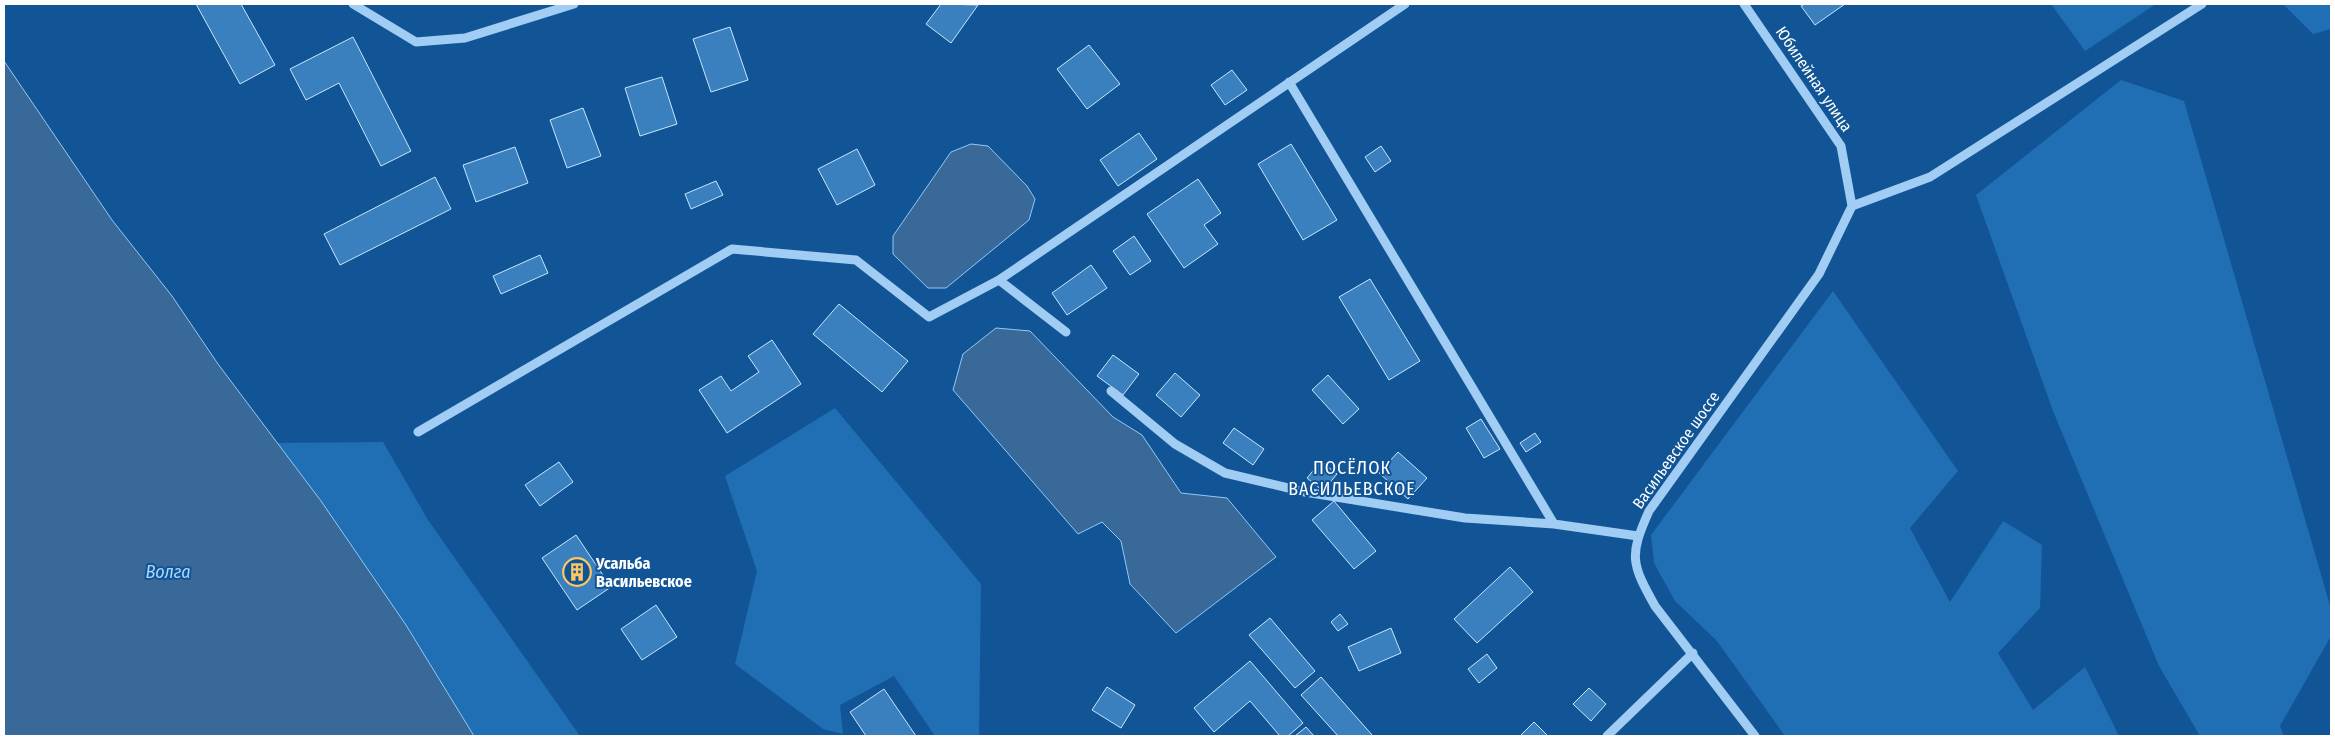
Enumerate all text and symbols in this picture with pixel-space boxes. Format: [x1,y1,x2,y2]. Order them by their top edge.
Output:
street label: Юбилейная улица [1772,23,1856,135]
street label: Васильевское шоссе [1628,388,1724,512]
district label: ПОСЁЛОК ВАСИЛЬЕВСКОЕ [1288,457,1416,500]
place label: Усальба Васильевское [595,554,692,591]
building icon: Усальба Васильевское [562,557,592,587]
water label: Волга [145,561,191,583]

